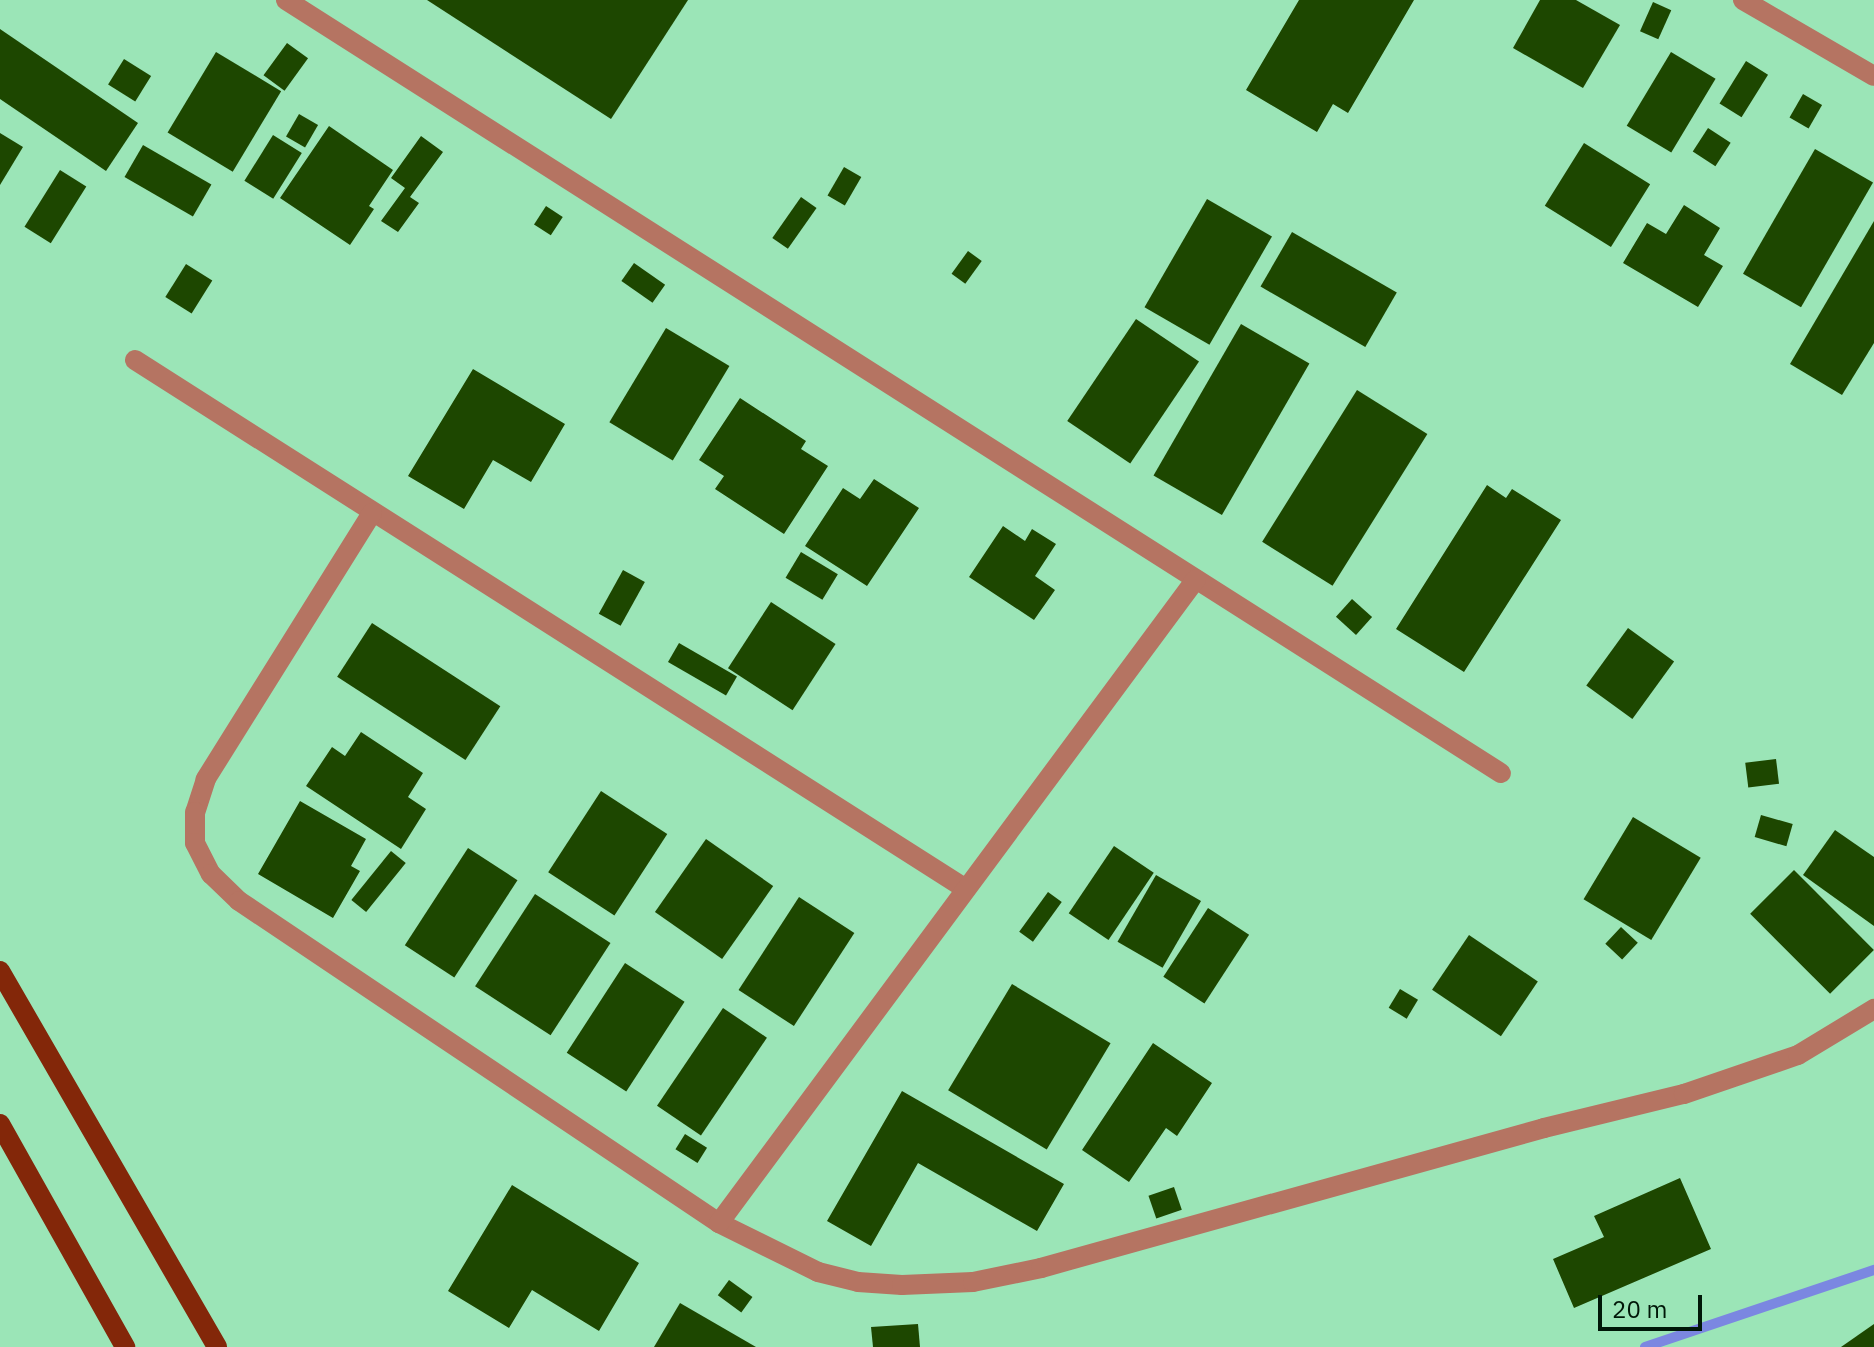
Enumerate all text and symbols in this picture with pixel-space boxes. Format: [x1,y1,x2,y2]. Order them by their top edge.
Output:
scale bar [1602,1279,1706,1329]
text: 20 m [1612,1293,1667,1325]

